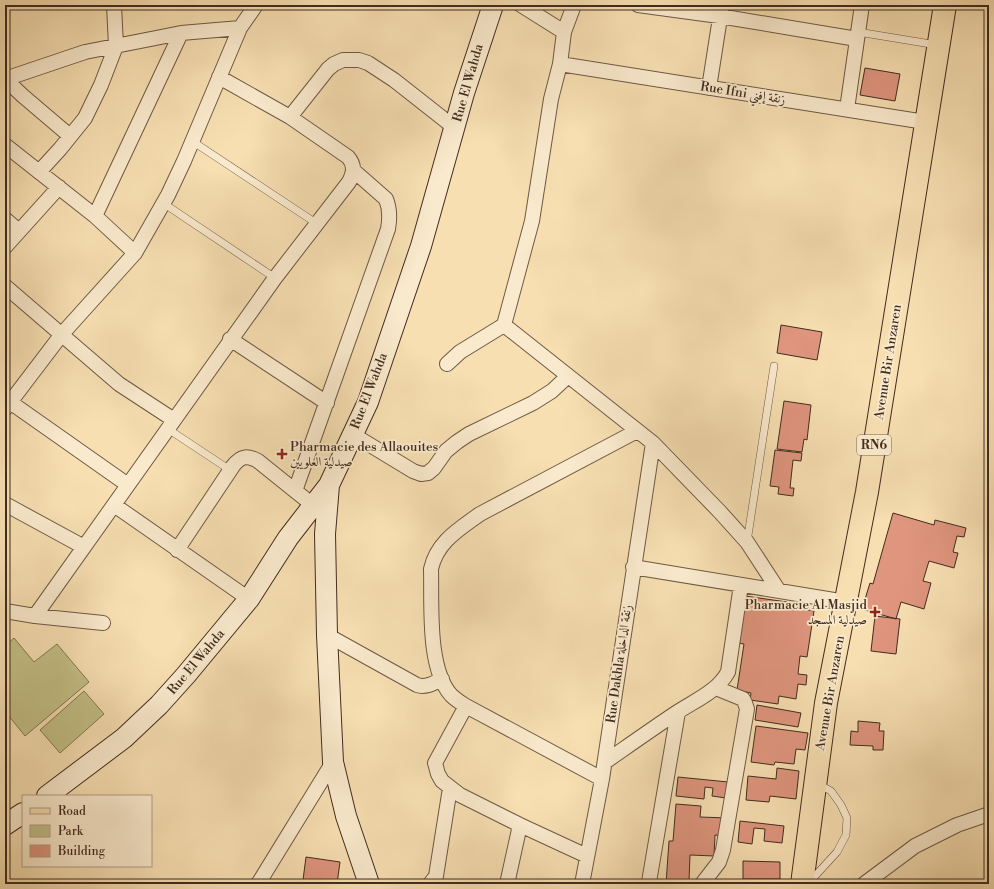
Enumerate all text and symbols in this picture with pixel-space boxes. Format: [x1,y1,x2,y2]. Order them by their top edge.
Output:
street label: Rue El Wahda [449,42,487,124]
street label: Rue Ifni زنقة إفني [699,78,787,111]
street label: Avenue Bir Anzaren [871,303,905,422]
street label: Rue El Wahda [347,350,391,431]
road number: RN6 [857,435,891,455]
place label: Pharmacie des Allaouites صيدلية العلويين [290,439,439,470]
marker: Pharmacie des Allaouites صيدلية العلويين [277,449,287,459]
place label: Pharmacie Al Masjid صيدلية المسجد [745,597,868,628]
street label: Rue Dakhla زنقة الداخلة [603,604,635,724]
marker: Pharmacie Al Masjid صيدلية المسجد [870,607,880,617]
street label: Rue El Wahda [164,626,228,698]
street label: Avenue Bir Anzaren [812,634,848,753]
legend [22,795,152,867]
text: Road [58,804,86,819]
text: Park [58,824,84,839]
text: Building [57,844,106,859]

